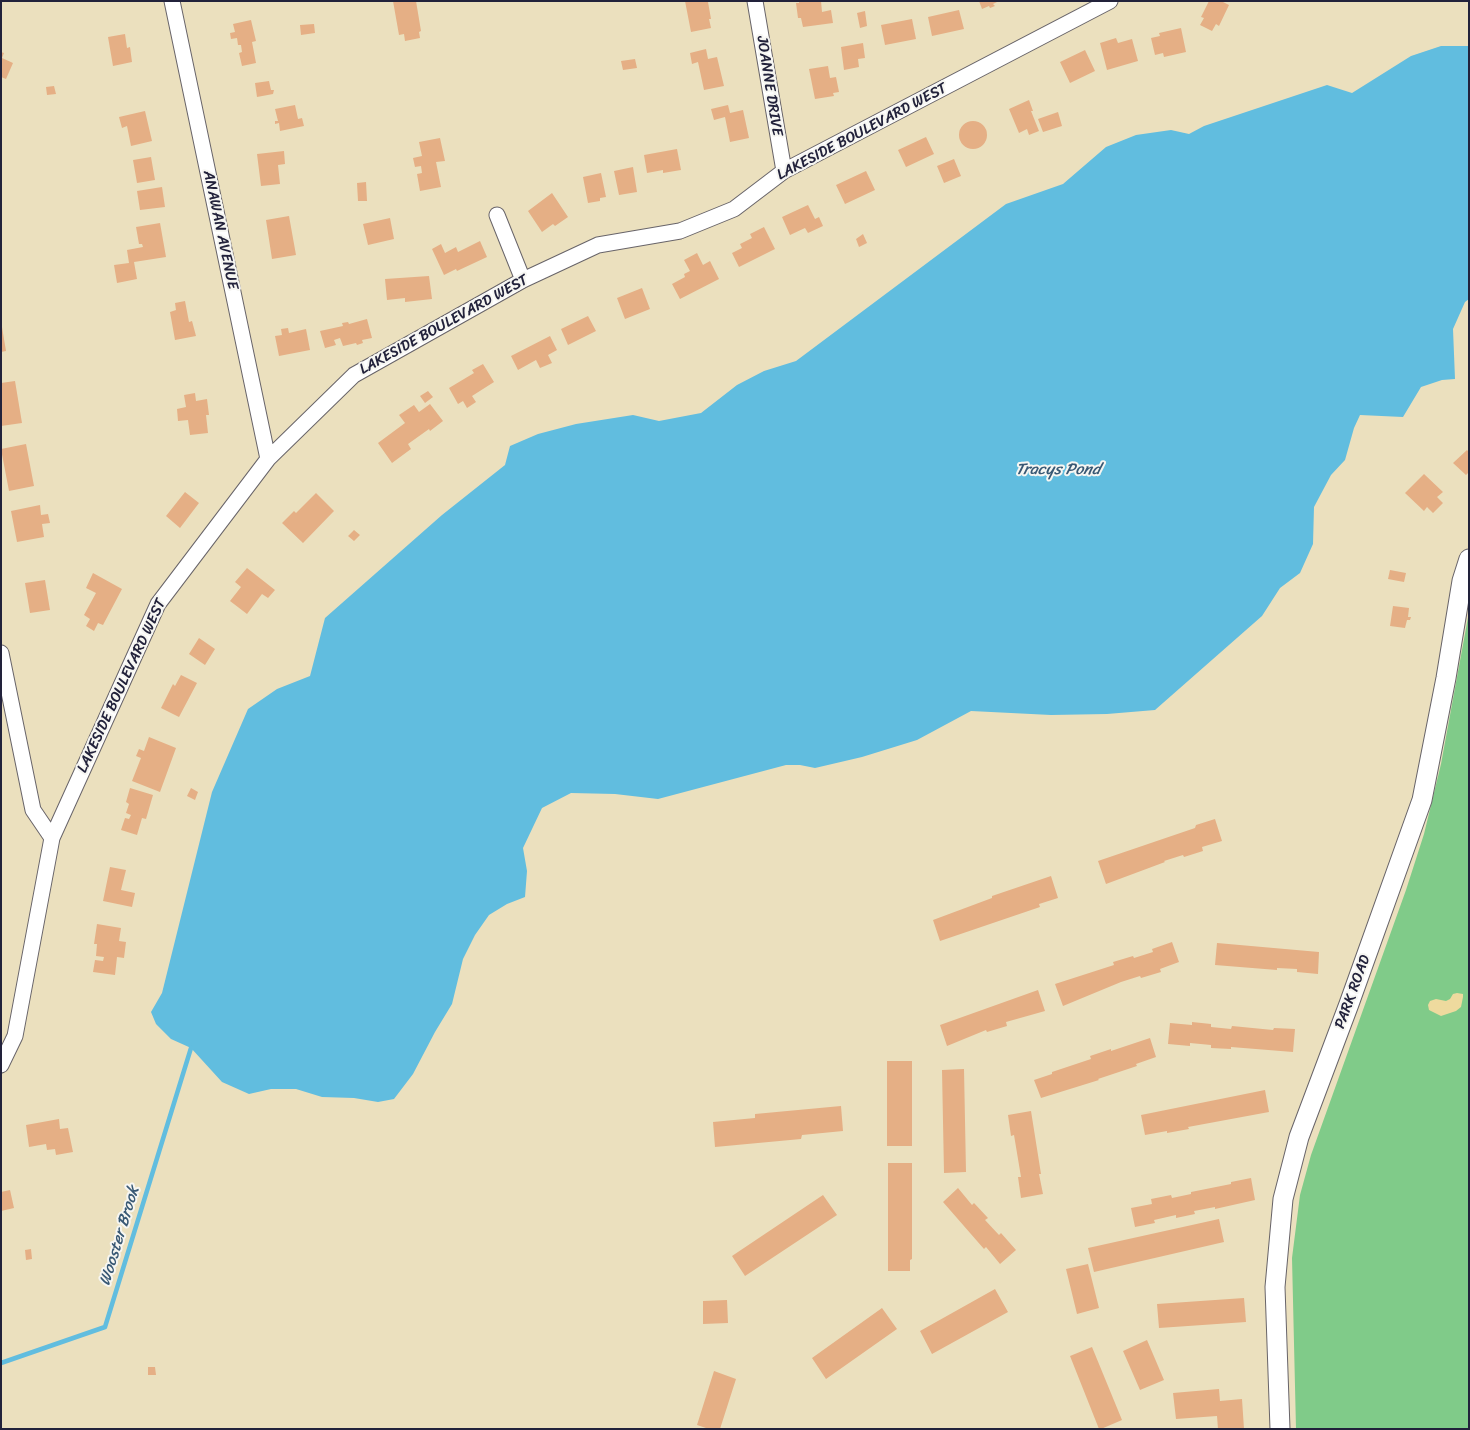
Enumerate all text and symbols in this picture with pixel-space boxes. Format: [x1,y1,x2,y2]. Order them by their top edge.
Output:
street label: JOANNE DRIVE [752,35,786,137]
street label: LAKESIDE BOULEVARD WEST [774,80,950,184]
street label: ANAWAN AVENUE [199,169,241,291]
street label: LAKESIDE BOULEVARD WEST [357,271,531,379]
water label: Tracys Pond [1016,460,1100,480]
street label: LAKESIDE BOULEVARD WEST [74,596,170,776]
street label: PARK ROAD [1331,953,1375,1031]
water label: Wooster Brook [96,1184,144,1288]

